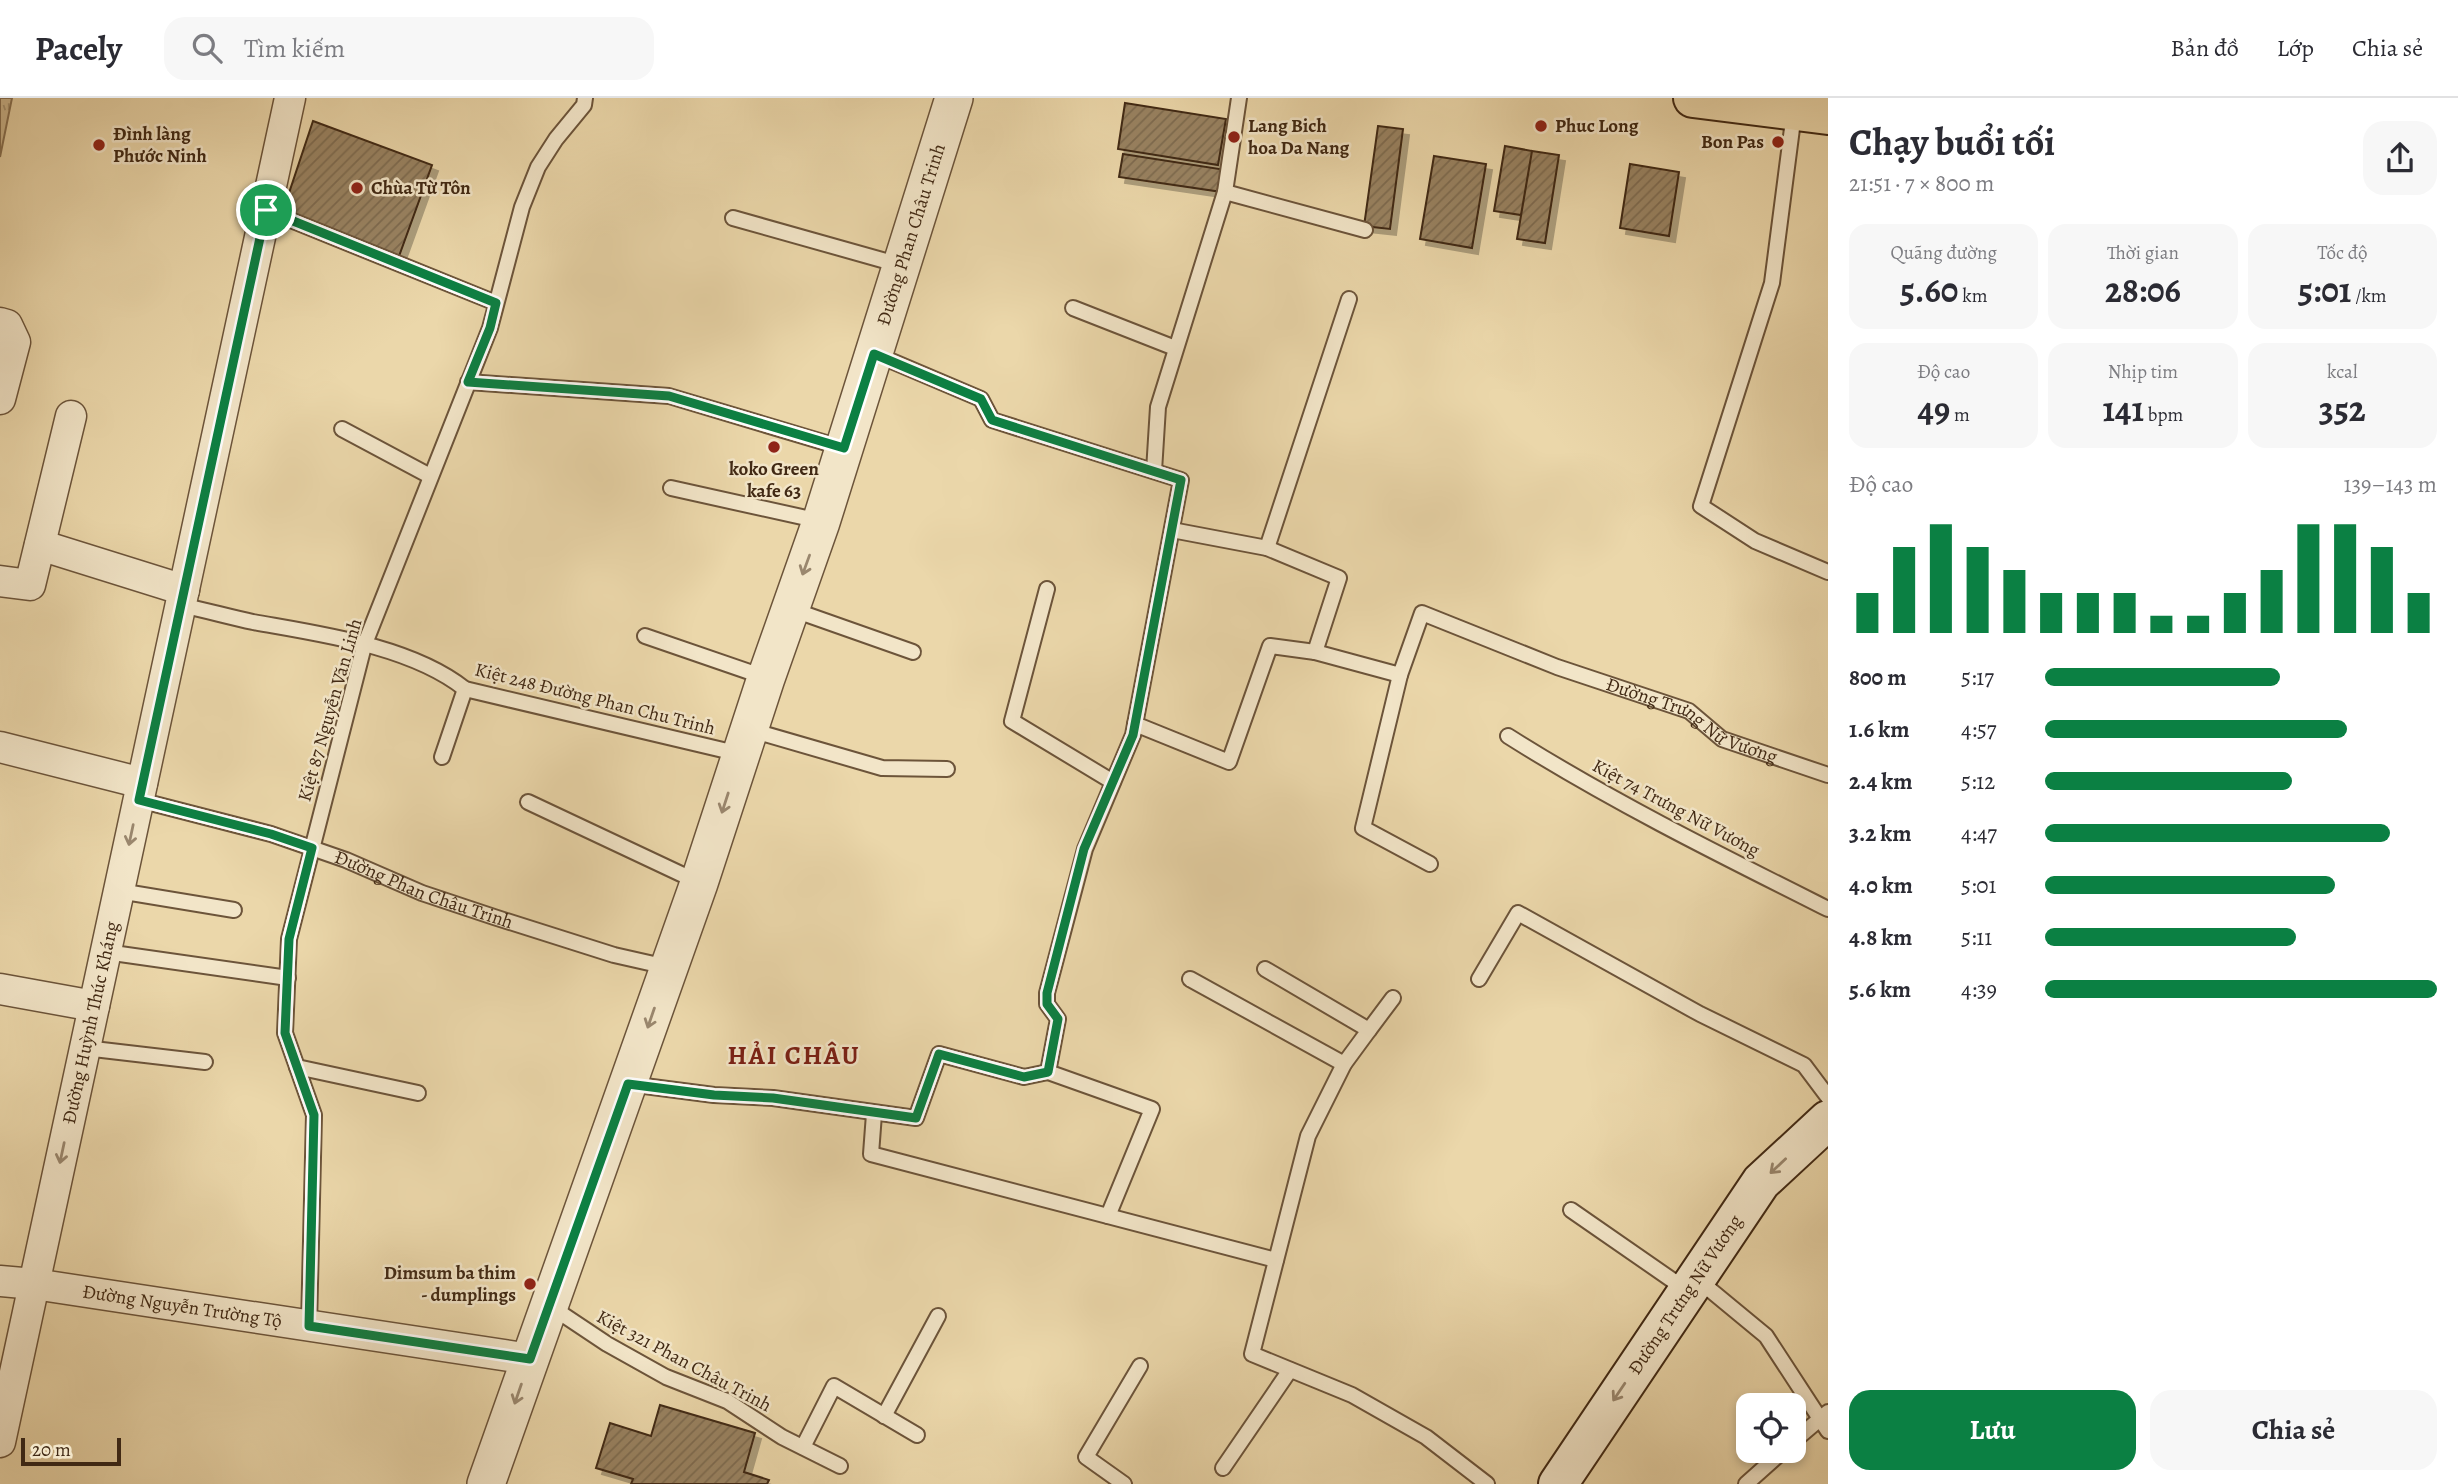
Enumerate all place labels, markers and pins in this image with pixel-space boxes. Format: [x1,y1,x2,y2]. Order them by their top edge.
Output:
place label: Lang Bich hoa Da Nang [1248,113,1350,161]
place label: Phuc Long [1555,113,1639,139]
marker: Phuc Long [1533,118,1549,134]
place label: Đình làng Phước Ninh [113,121,207,169]
marker: Lang Bich hoa Da Nang [1226,129,1242,145]
place label: Bon Pas [1701,129,1764,155]
marker: Bon Pas [1770,134,1786,150]
marker: Đình làng Phước Ninh [91,137,107,153]
place label: Chùa Từ Tôn [371,175,471,201]
pin [236,180,296,240]
marker: Chùa Từ Tôn [349,180,365,196]
marker: koko Green kafe 63 [766,439,782,455]
place label: koko Green kafe 63 [729,456,819,504]
place label: Dimsum ba thim - dumplings [384,1260,516,1308]
marker: Dimsum ba thim - dumplings [522,1276,538,1292]

